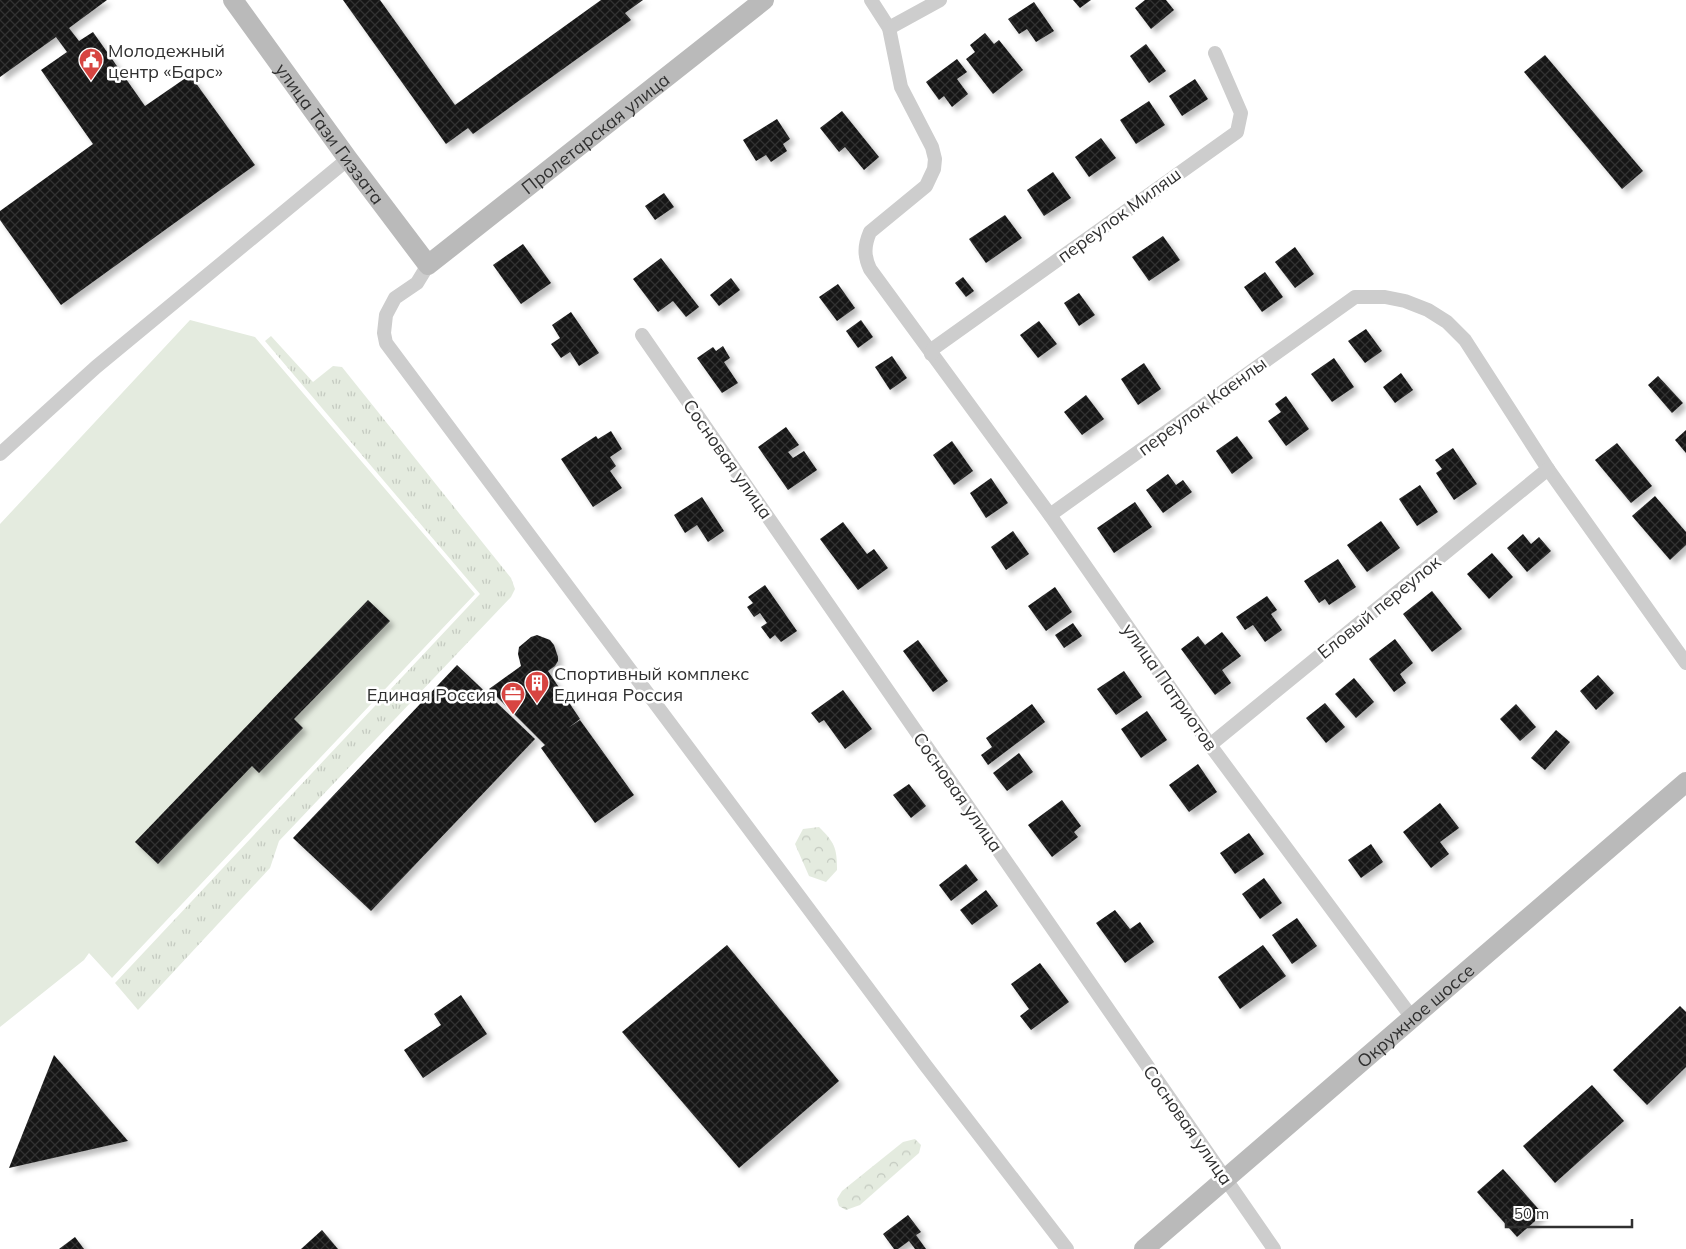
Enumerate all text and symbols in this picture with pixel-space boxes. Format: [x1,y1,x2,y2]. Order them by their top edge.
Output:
place label: Молодежный центр «Барс» [108,39,225,83]
public building icon: Молодежный центр «Барс» [78,47,104,81]
street label: улица Тази Гиззата [271,58,390,209]
street label: Пролетарская улица [516,68,674,199]
street label: переулок Миляш [1053,162,1185,268]
street label: переулок Каенлы [1133,352,1271,460]
street label: Сосновая улица [678,395,778,523]
street label: Еловый переулок [1313,550,1445,664]
street label: улица Патриотов [1117,619,1223,755]
place label: Спортивный комплекс Единая Россия [554,662,749,706]
building icon: Спортивный комплекс Единая Россия [524,670,550,704]
office icon: Единая Россия [500,681,526,715]
place label: Единая Россия [367,683,496,706]
street label: Сосновая улица [908,728,1008,856]
street label: Окружное шоссе [1352,958,1479,1072]
street label: Сосновая улица [1138,1061,1238,1189]
scale bar [1506,1196,1632,1228]
text: 50 m [1514,1204,1549,1223]

